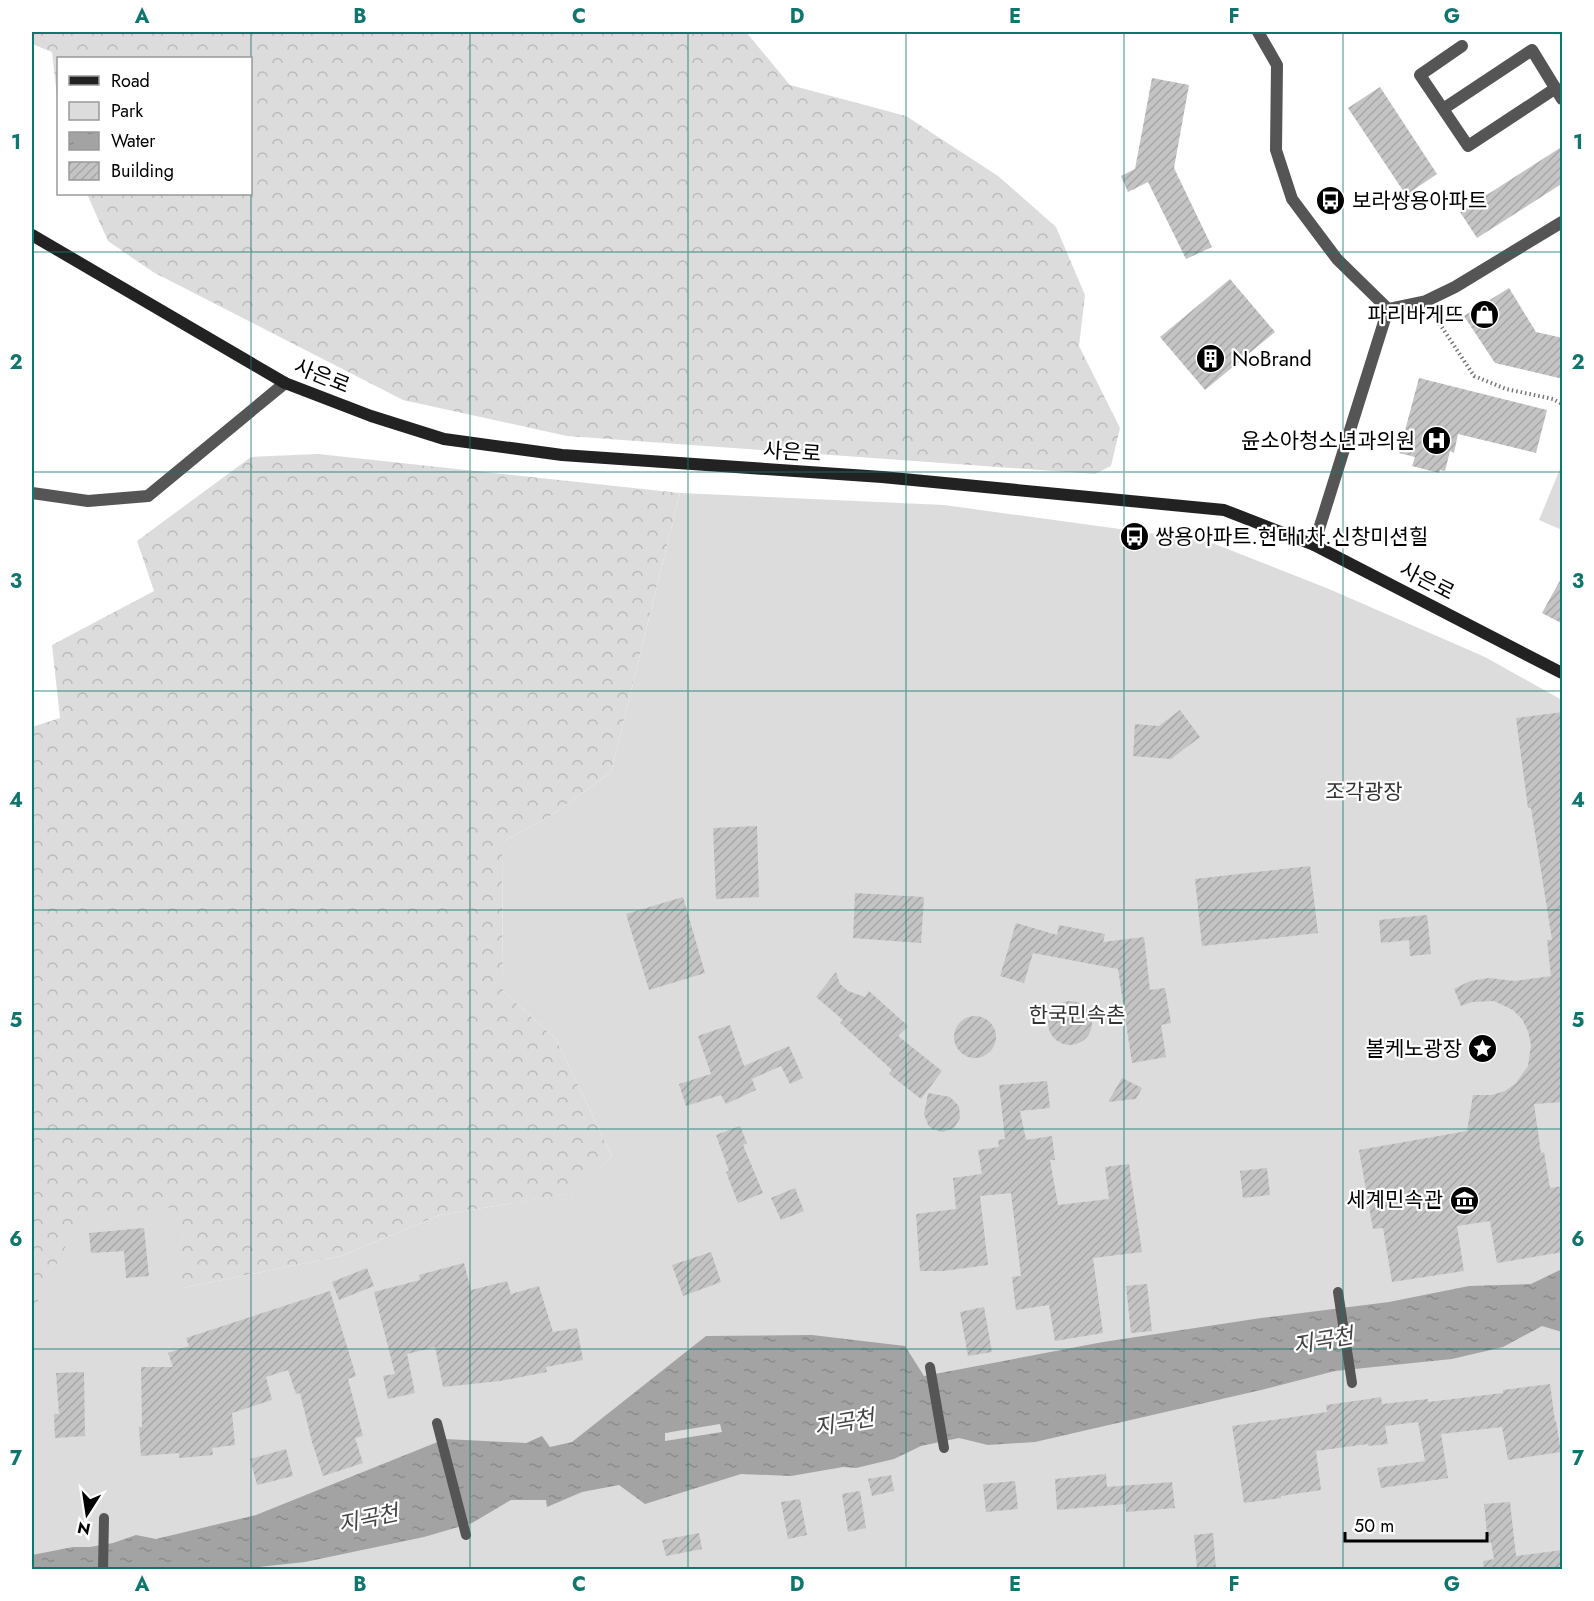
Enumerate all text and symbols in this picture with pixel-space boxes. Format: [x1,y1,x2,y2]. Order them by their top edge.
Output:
text: A [134,2,150,31]
text: B [353,2,367,31]
text: C [572,2,586,31]
text: D [790,2,804,31]
text: E [1009,2,1021,31]
text: F [1228,2,1240,31]
text: G [1444,2,1460,31]
legend [57,57,252,195]
text: Road [111,68,150,94]
text: Park [111,98,143,124]
text: 1 [11,128,21,157]
text: Water [111,128,156,154]
text: 1 [1573,128,1583,157]
text: Building [111,158,174,184]
bus stop icon: 보라쌍용아파트 [1315,185,1347,217]
place label: 보라쌍용아파트 [1352,186,1487,216]
shop icon: 파리바게뜨 [1469,299,1501,331]
place label: 파리바게뜨 [1367,300,1464,330]
building icon: NoBrand [1195,343,1227,375]
place label: NoBrand [1232,344,1312,374]
text: 2 [9,348,23,377]
text: 2 [1571,348,1585,377]
street label: 사은로 [290,351,354,401]
hospital icon: 윤소아청소년과의원 [1420,425,1452,457]
place label: 윤소아청소년과의원 [1241,426,1415,456]
street label: 사은로 [762,435,822,469]
bus stop icon: 쌍용아파트.현대1차.신창미션힐 [1118,521,1150,553]
place label: 쌍용아파트.현대1차.신창미션힐 [1155,522,1428,552]
street label: 사은로 [1394,554,1460,608]
text: 3 [10,567,22,596]
text: 3 [1572,567,1584,596]
park label: 조각광장 [1325,777,1403,807]
text: 4 [9,786,23,815]
text: 4 [1571,786,1585,815]
park label: 한국민속촌 [1029,1000,1125,1030]
text: 5 [10,1006,23,1035]
text: 5 [1572,1006,1585,1035]
place icon: 볼케노광장 [1467,1033,1499,1065]
place label: 볼케노광장 [1365,1034,1462,1064]
museum icon: 세계민속관 [1448,1184,1480,1216]
place label: 세계민속관 [1346,1185,1443,1215]
text: 6 [9,1225,23,1254]
text: 6 [1571,1225,1585,1254]
water label: 지곡천 [1290,1318,1358,1361]
water label: 지곡천 [811,1400,879,1443]
text: 7 [10,1444,23,1473]
text: 7 [1572,1444,1585,1473]
north arrow [57,1484,117,1544]
water label: 지곡천 [335,1495,404,1540]
scale bar [1345,1505,1488,1543]
text: 50 m [1354,1513,1394,1539]
text: N [75,1516,93,1541]
text: A [134,1570,150,1599]
text: B [353,1570,367,1599]
text: C [572,1570,586,1599]
text: D [790,1570,804,1599]
text: E [1009,1570,1021,1599]
text: F [1228,1570,1240,1599]
text: G [1444,1570,1460,1599]

